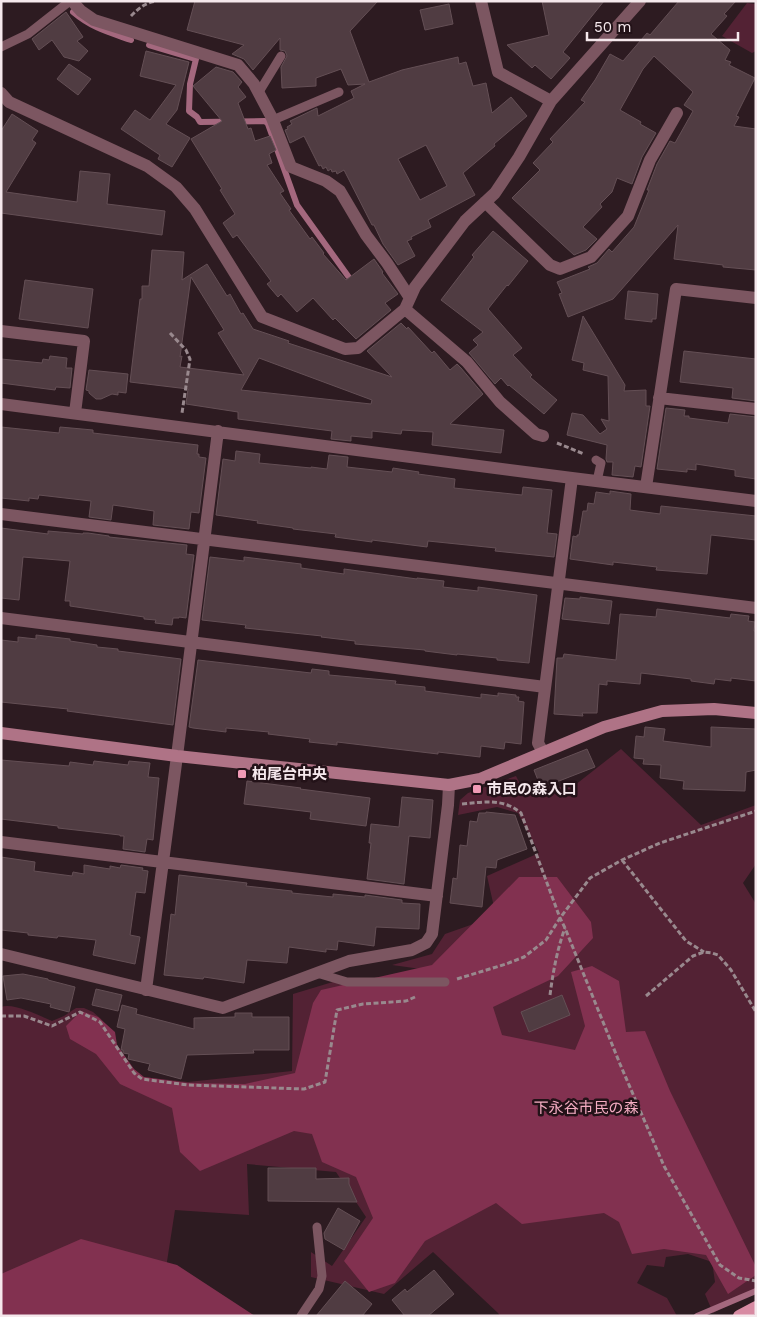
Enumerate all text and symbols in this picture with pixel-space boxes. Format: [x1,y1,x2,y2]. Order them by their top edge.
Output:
scale bar [587,10,738,42]
text: 50 m [594,18,631,36]
place label: 柏尾台中央 [252,765,327,783]
marker: 柏尾台中央 [236,768,248,780]
place label: 市民の森入口 [487,780,577,798]
marker: 市民の森入口 [471,783,483,795]
park label: 下永谷市民の森 [533,1099,639,1117]

